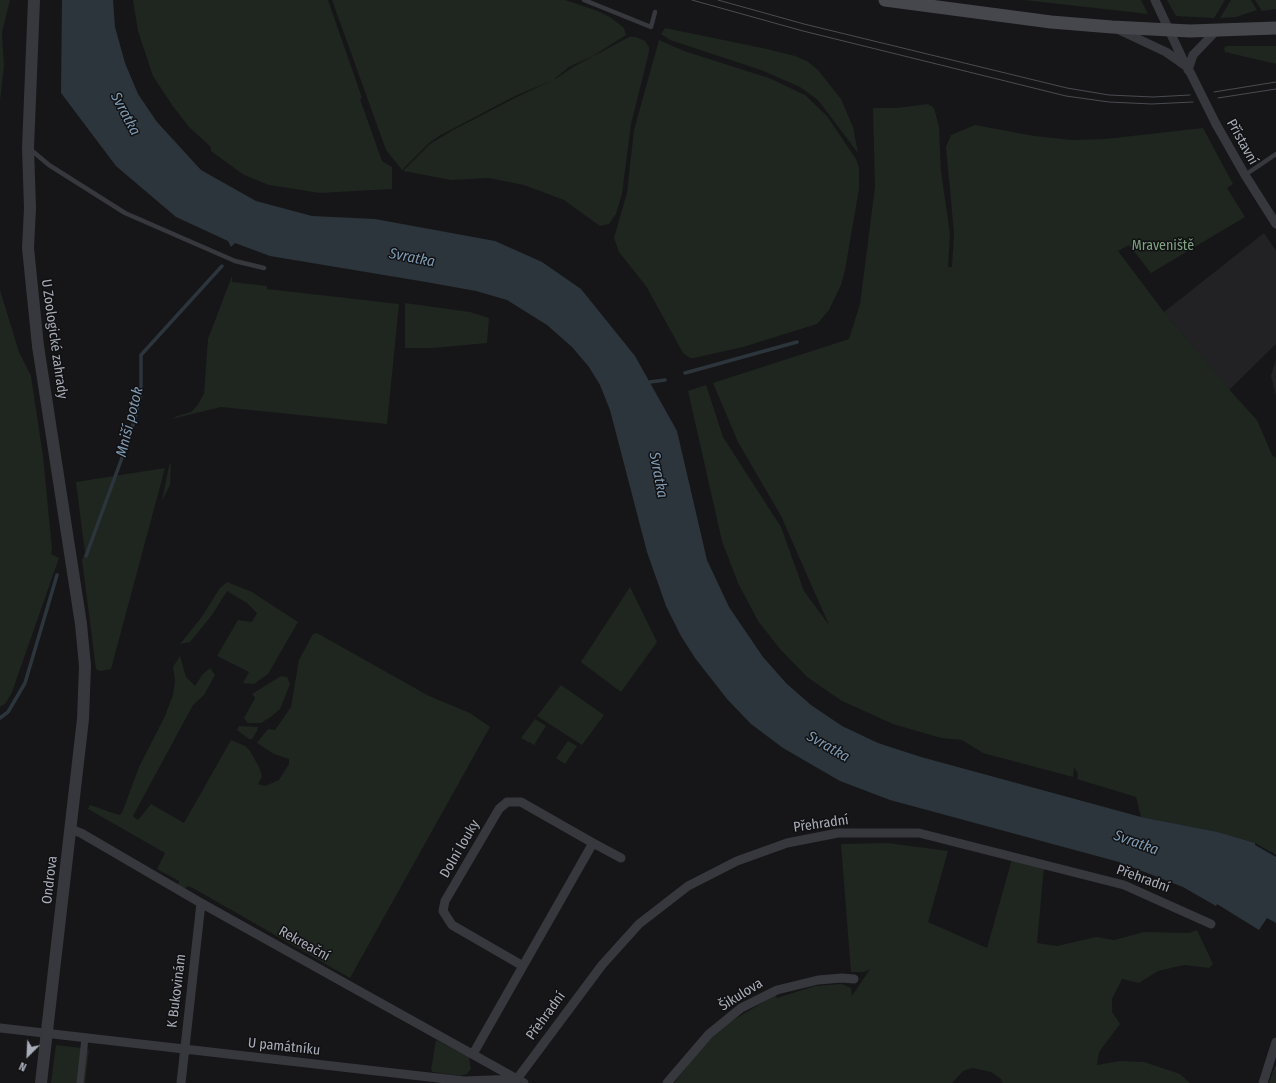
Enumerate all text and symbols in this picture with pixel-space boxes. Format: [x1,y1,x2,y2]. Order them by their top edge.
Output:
water label: Svratka [106,89,144,139]
street label: Přístavní [1223,116,1261,168]
park label: Mraveniště [1132,238,1194,254]
water label: Svratka [387,245,437,271]
street label: U Zoologické zahrady [37,278,71,400]
water label: Mniší potok [113,385,147,459]
water label: Svratka [645,450,671,500]
water label: Svratka [803,728,853,766]
street label: Přehradní [792,812,850,836]
street label: Dolní louky [437,817,483,881]
water label: Svratka [1111,827,1161,859]
street label: Ondrova [39,855,61,905]
street label: Přehradní [1114,862,1172,896]
street label: Rekreační [275,923,333,965]
street label: K Bukovinám [164,953,190,1029]
street label: Šikulova [716,975,766,1015]
street label: Přehradní [523,989,569,1043]
north arrow [8,1035,48,1075]
street label: U památníku [247,1035,321,1059]
text: N [17,1059,29,1074]

